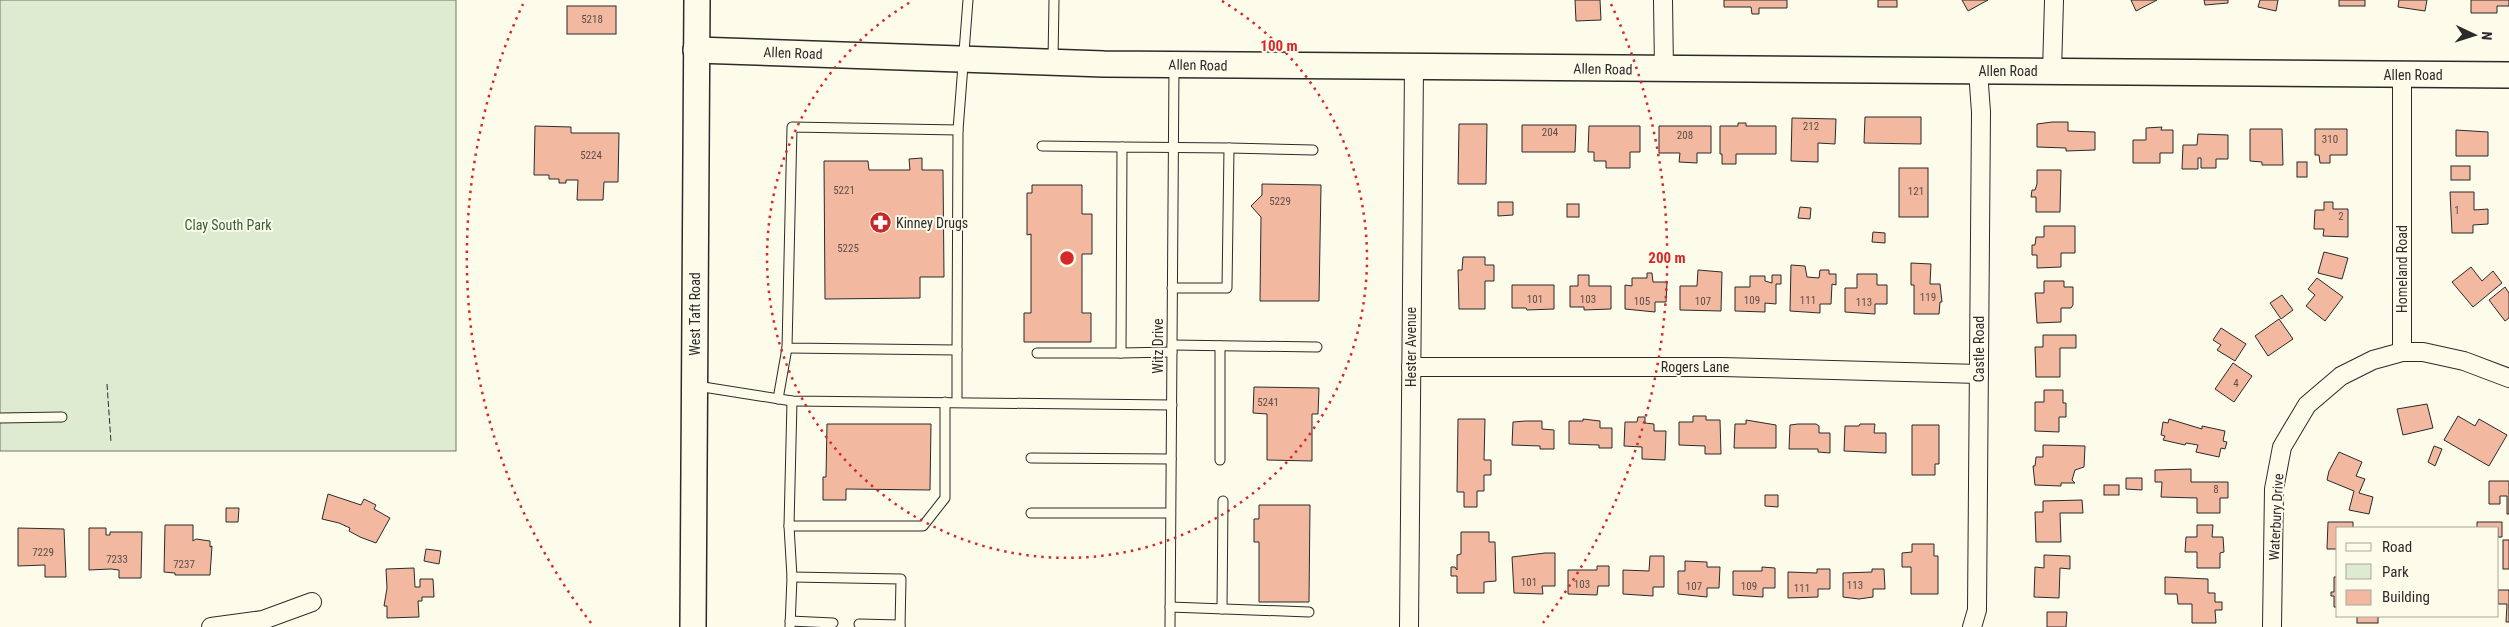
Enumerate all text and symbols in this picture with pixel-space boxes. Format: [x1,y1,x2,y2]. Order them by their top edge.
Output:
north arrow [2449,10,2499,60]
house number: 5218 [581,13,603,26]
text: N [2479,31,2495,41]
text: 100 m [1260,37,1298,55]
street label: Allen Road [763,44,823,62]
street label: Allen Road [1168,56,1228,74]
street label: Allen Road [1573,60,1633,78]
street label: Allen Road [1978,63,2038,79]
street label: Allen Road [2383,67,2443,83]
house number: 212 [1803,120,1819,133]
house number: 204 [1542,126,1559,139]
house number: 208 [1677,129,1693,142]
house number: 310 [2322,133,2338,146]
house number: 5224 [580,149,602,162]
house number: 5221 [833,184,855,197]
house number: 121 [1908,185,1924,198]
house number: 5229 [1269,195,1291,208]
house number: 1 [2454,204,2460,217]
house number: 2 [2338,210,2344,223]
pharmacy icon: Kinney Drugs [868,211,892,235]
place label: Kinney Drugs [896,215,968,231]
park label: Clay South Park [185,217,272,233]
street label: Homeland Road [2394,225,2410,313]
house number: 5225 [837,242,859,255]
centre of rings [1058,249,1076,267]
text: 200 m [1648,249,1686,267]
street label: West Taft Road [687,272,703,356]
house number: 119 [1920,291,1936,304]
house number: 101 [1527,293,1543,306]
house number: 103 [1580,293,1596,306]
house number: 109 [1744,294,1760,307]
house number: 111 [1800,294,1816,307]
house number: 105 [1634,295,1650,308]
house number: 107 [1695,295,1711,308]
house number: 113 [1856,296,1872,309]
street label: Hester Avenue [1403,307,1419,387]
street label: Castle Road [1971,316,1987,382]
street label: Witz Drive [1150,318,1166,374]
street label: Rogers Lane [1661,359,1730,375]
house number: 4 [2233,377,2239,390]
house number: 5241 [1257,396,1279,409]
street label: Waterbury Drive [2266,473,2286,561]
house number: 8 [2213,483,2219,496]
legend [2336,527,2499,617]
text: Road [2382,538,2412,556]
house number: 7229 [32,546,54,559]
house number: 7233 [106,553,128,566]
house number: 7237 [173,558,195,571]
text: Park [2382,563,2409,581]
house number: 101 [1521,576,1537,589]
house number: 103 [1574,578,1590,591]
house number: 113 [1847,579,1863,592]
house number: 107 [1686,580,1702,593]
house number: 109 [1741,580,1757,593]
house number: 111 [1794,582,1810,595]
text: Building [2382,588,2430,606]

